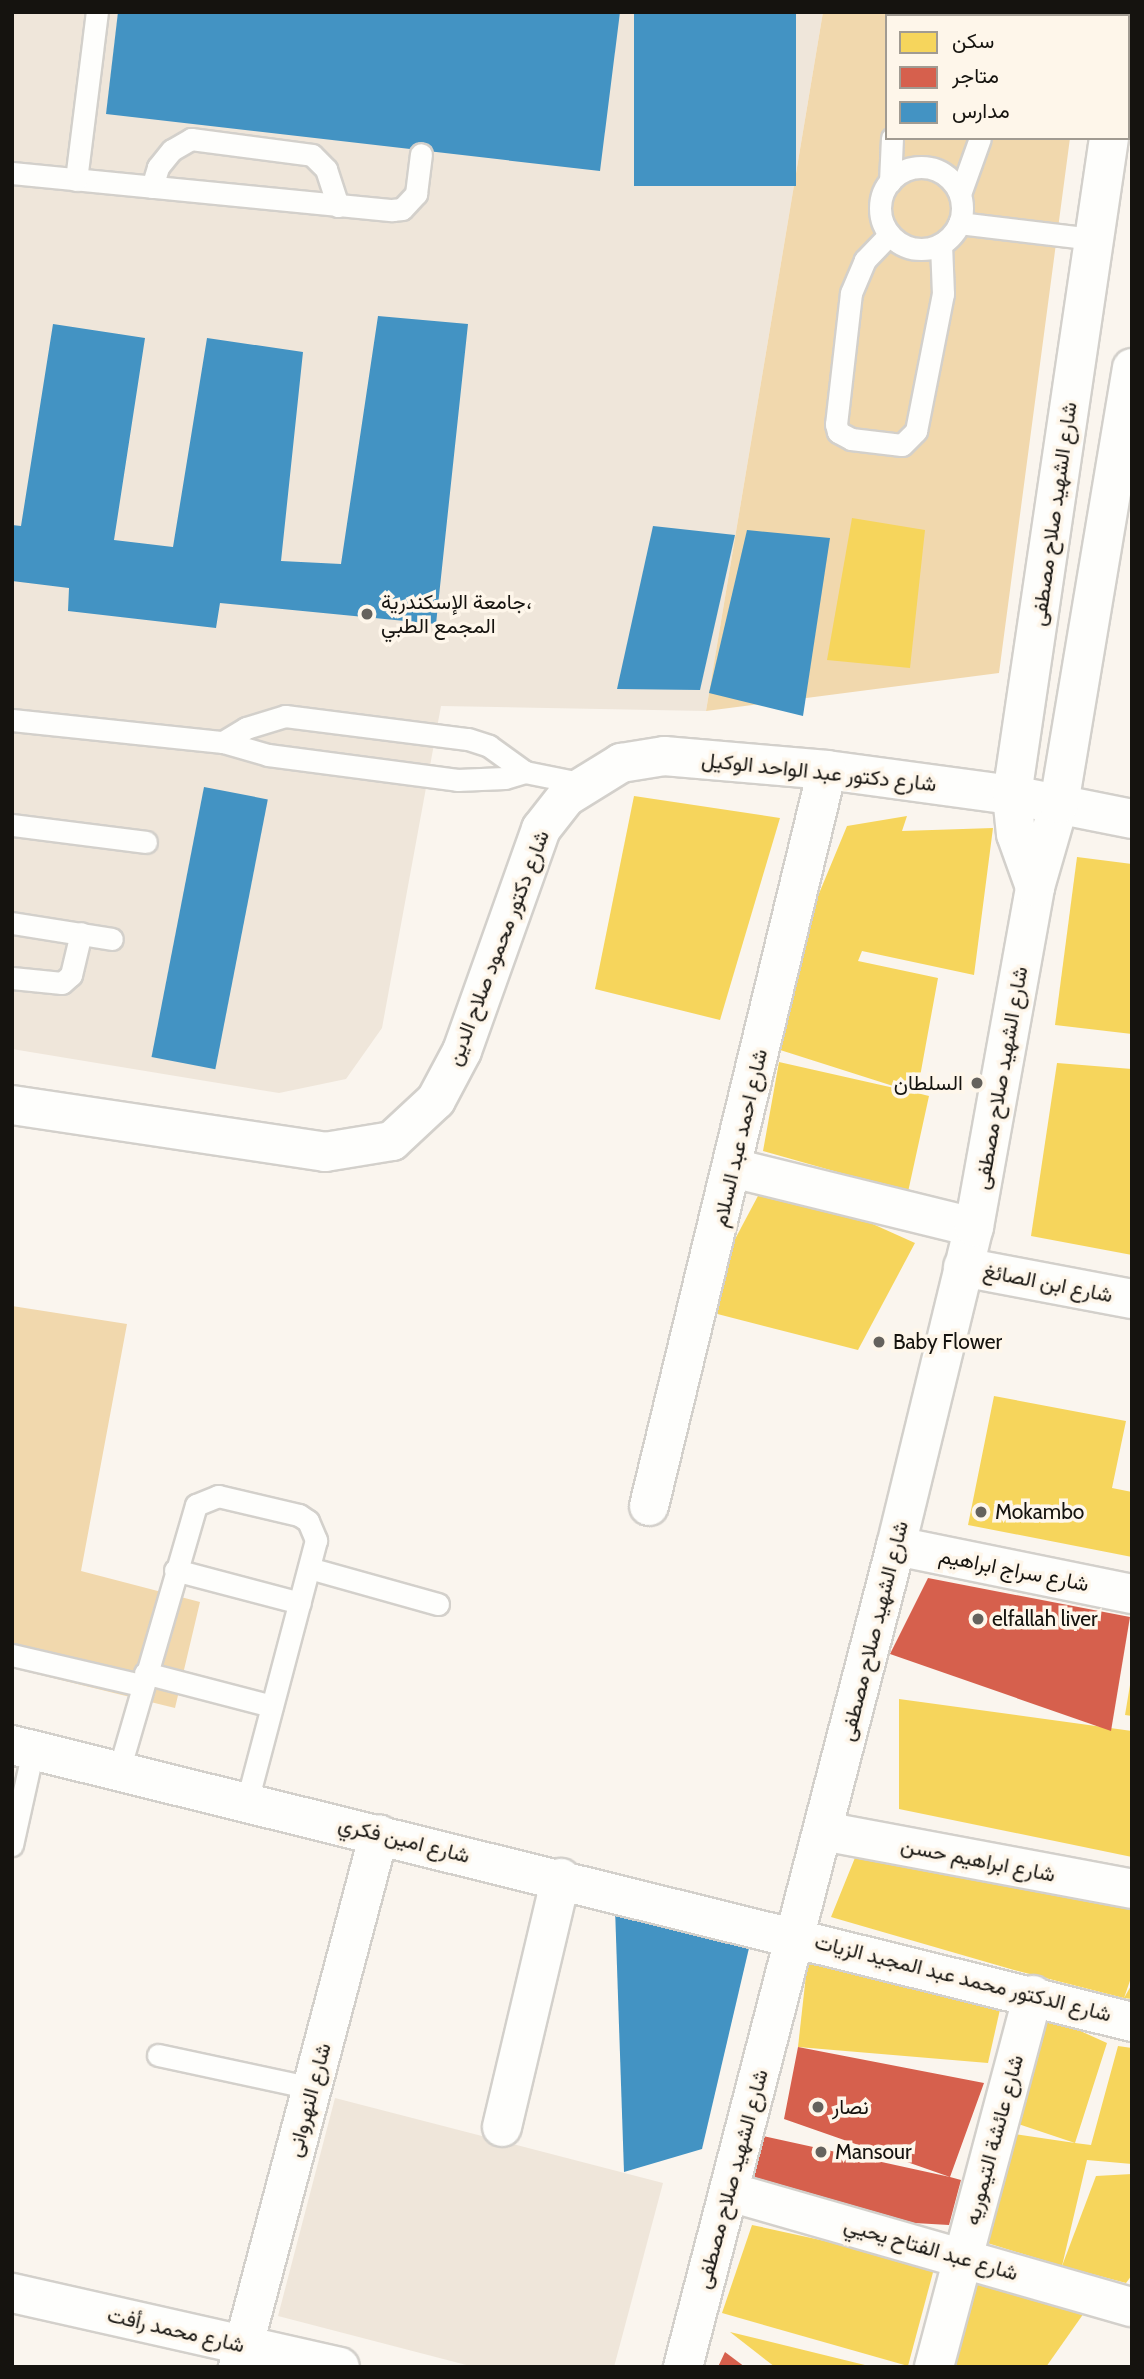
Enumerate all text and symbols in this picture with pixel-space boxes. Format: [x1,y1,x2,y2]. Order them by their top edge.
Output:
legend [885,14,1130,140]
text: سكن [952,28,994,53]
text: متاجر [952,63,999,88]
text: مدارس [952,98,1010,123]
street label: شارع الشهيد صلاح مصطفى [1026,400,1082,628]
place label: جامعة الإسكندرية، المجمع الطبي [381,589,532,639]
marker: جامعة الإسكندرية، المجمع الطبي [359,606,375,622]
street label: شارع دكتور عبد الواحد الوكيل [700,747,938,797]
street label: شارع دكتور محمود صلاح الدين [441,827,555,1069]
street label: شارع الشهيد صلاح مصطفى [969,964,1033,1192]
street label: شارع احمد عبد السلام [707,1047,773,1229]
place label: السلطان [894,1070,963,1096]
marker: السلطان [969,1075,985,1091]
street label: شارع ابن الصائغ [981,1258,1115,1308]
place label: Baby Flower [893,1329,1002,1355]
marker: Baby Flower [871,1334,887,1350]
place label: Mokambo [995,1499,1084,1525]
marker: Mokambo [973,1504,989,1520]
street label: شارع الشهيد صلاح مصطفى [834,1518,914,1744]
street label: شارع سراج ابراهيم [937,1543,1091,1597]
place label: elfallah liver [992,1606,1098,1632]
marker: elfallah liver [970,1611,986,1627]
street label: شارع امين فكري [336,1812,472,1868]
street label: شارع ابراهيم حسن [899,1833,1057,1887]
street label: شارع الدكتور محمد عبد المجيد الزيات [812,1929,1114,2027]
street label: شارع النهروانى [282,2040,336,2160]
street label: شارع عائشة التيموريه [959,2052,1029,2228]
street label: شارع الشهيد صلاح مصطفى [691,2067,773,2291]
place label: نصار [832,2094,869,2120]
marker: نصار [810,2099,826,2115]
place label: Mansour [835,2139,912,2165]
marker: Mansour [813,2144,829,2160]
street label: شارع عبد الفتاح يحيي [841,2212,1021,2286]
street label: شارع محمد رأفت [105,2302,247,2358]

